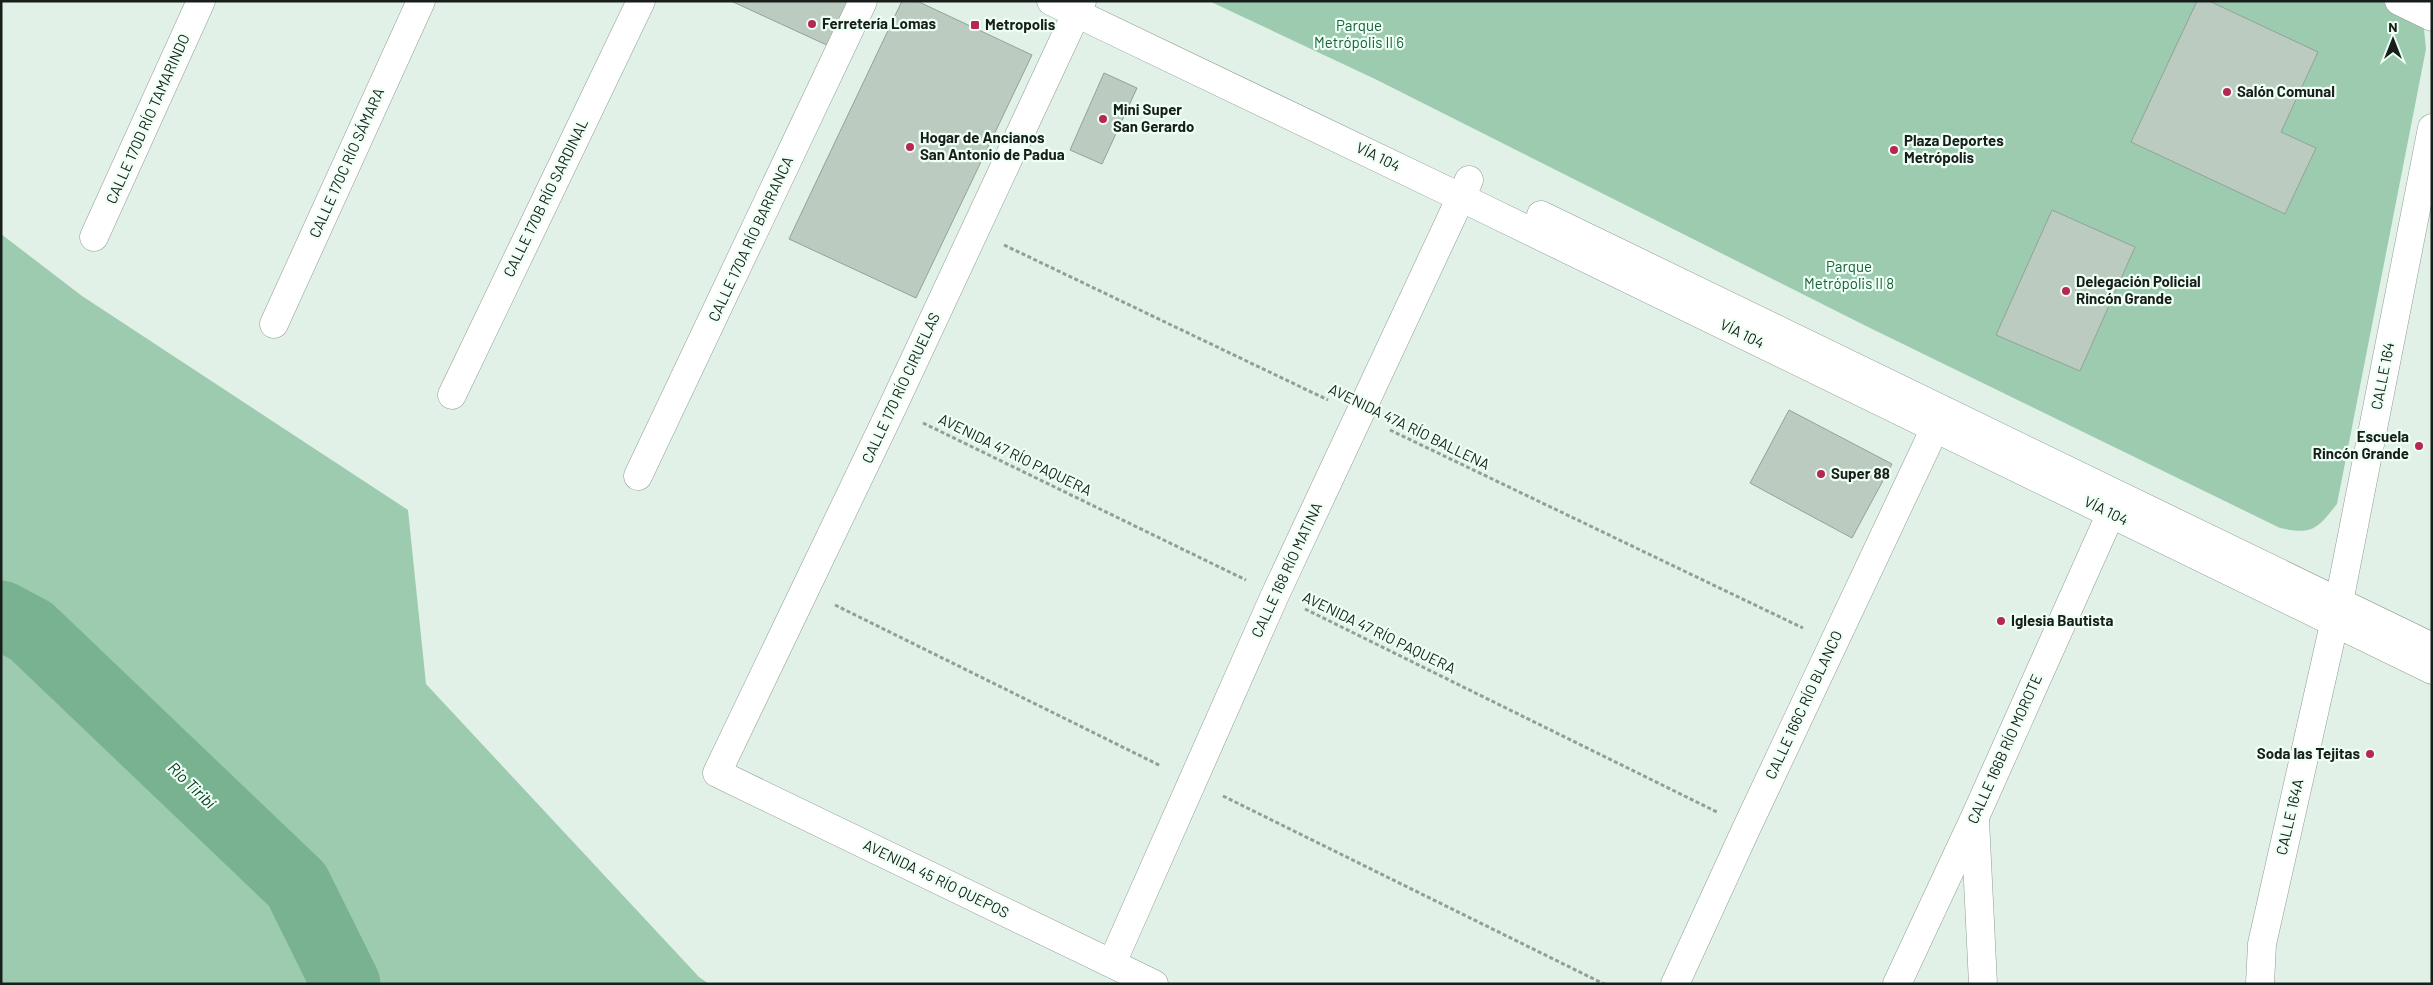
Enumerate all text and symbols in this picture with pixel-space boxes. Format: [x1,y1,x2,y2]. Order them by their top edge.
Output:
place label: Ferretería Lomas [822,14,936,32]
place label: Metropolis [985,15,1056,33]
north arrow [2368,15,2418,65]
park label: Parque Metrópolis II 6 [1314,16,1404,51]
marker: Ferretería Lomas [806,18,818,30]
text: N [2388,18,2398,35]
marker: Metropolis [969,19,981,31]
street label: CALLE 170D RÍO TAMARINDO [101,31,193,206]
place label: Salón Comunal [2237,82,2335,100]
street label: CALLE 170C RÍO SÁMARA [305,85,387,240]
marker: Salón Comunal [2221,86,2233,98]
place label: Mini Super San Gerardo [1113,100,1194,135]
marker: Mini Super San Gerardo [1097,113,1109,125]
street label: CALLE 170B RÍO SARDINAL [499,115,591,280]
place label: Hogar de Ancianos San Antonio de Padua [920,128,1065,163]
place label: Plaza Deportes Metrópolis [1904,131,2004,166]
street label: VÍA 104 [1353,138,1403,174]
marker: Hogar de Ancianos San Antonio de Padua [904,141,916,153]
marker: Plaza Deportes Metrópolis [1888,144,1900,156]
street label: CALLE 170A RÍO BARRANCA [704,153,796,324]
park label: Parque Metrópolis II 8 [1804,257,1894,292]
place label: Delegación Policial Rincón Grande [2076,272,2201,307]
marker: Delegación Policial Rincón Grande [2060,285,2072,297]
street label: CALLE 170 RÍO CIRUELAS [857,309,943,466]
street label: VÍA 104 [1717,315,1767,351]
street label: CALLE 164 [2367,340,2397,411]
street label: AVENIDA 47A RÍO BALLENA [1326,379,1493,473]
street label: AVENIDA 47 RÍO PAQUERA [936,409,1095,499]
place label: Escuela Rincón Grande [2313,427,2409,462]
marker: Escuela Rincón Grande [2413,440,2425,452]
place label: Super 88 [1831,464,1890,482]
marker: Super 88 [1815,468,1827,480]
street label: VÍA 104 [2081,492,2131,528]
street label: CALLE 168 RÍO MATINA [1247,499,1325,640]
street label: AVENIDA 47 RÍO PAQUERA [1300,587,1459,677]
place label: Iglesia Bautista [2011,611,2113,629]
marker: Iglesia Bautista [1995,615,2007,627]
street label: CALLE 166C RÍO BLANCO [1761,627,1845,782]
street label: CALLE 166B RÍO MOROTE [1963,671,2045,826]
place label: Soda las Tejitas [2257,744,2360,762]
marker: Soda las Tejitas [2364,748,2376,760]
water label: Río Tiribí [165,758,221,813]
street label: CALLE 164A [2272,777,2307,857]
street label: AVENIDA 45 RÍO QUEPOS [861,835,1012,921]

